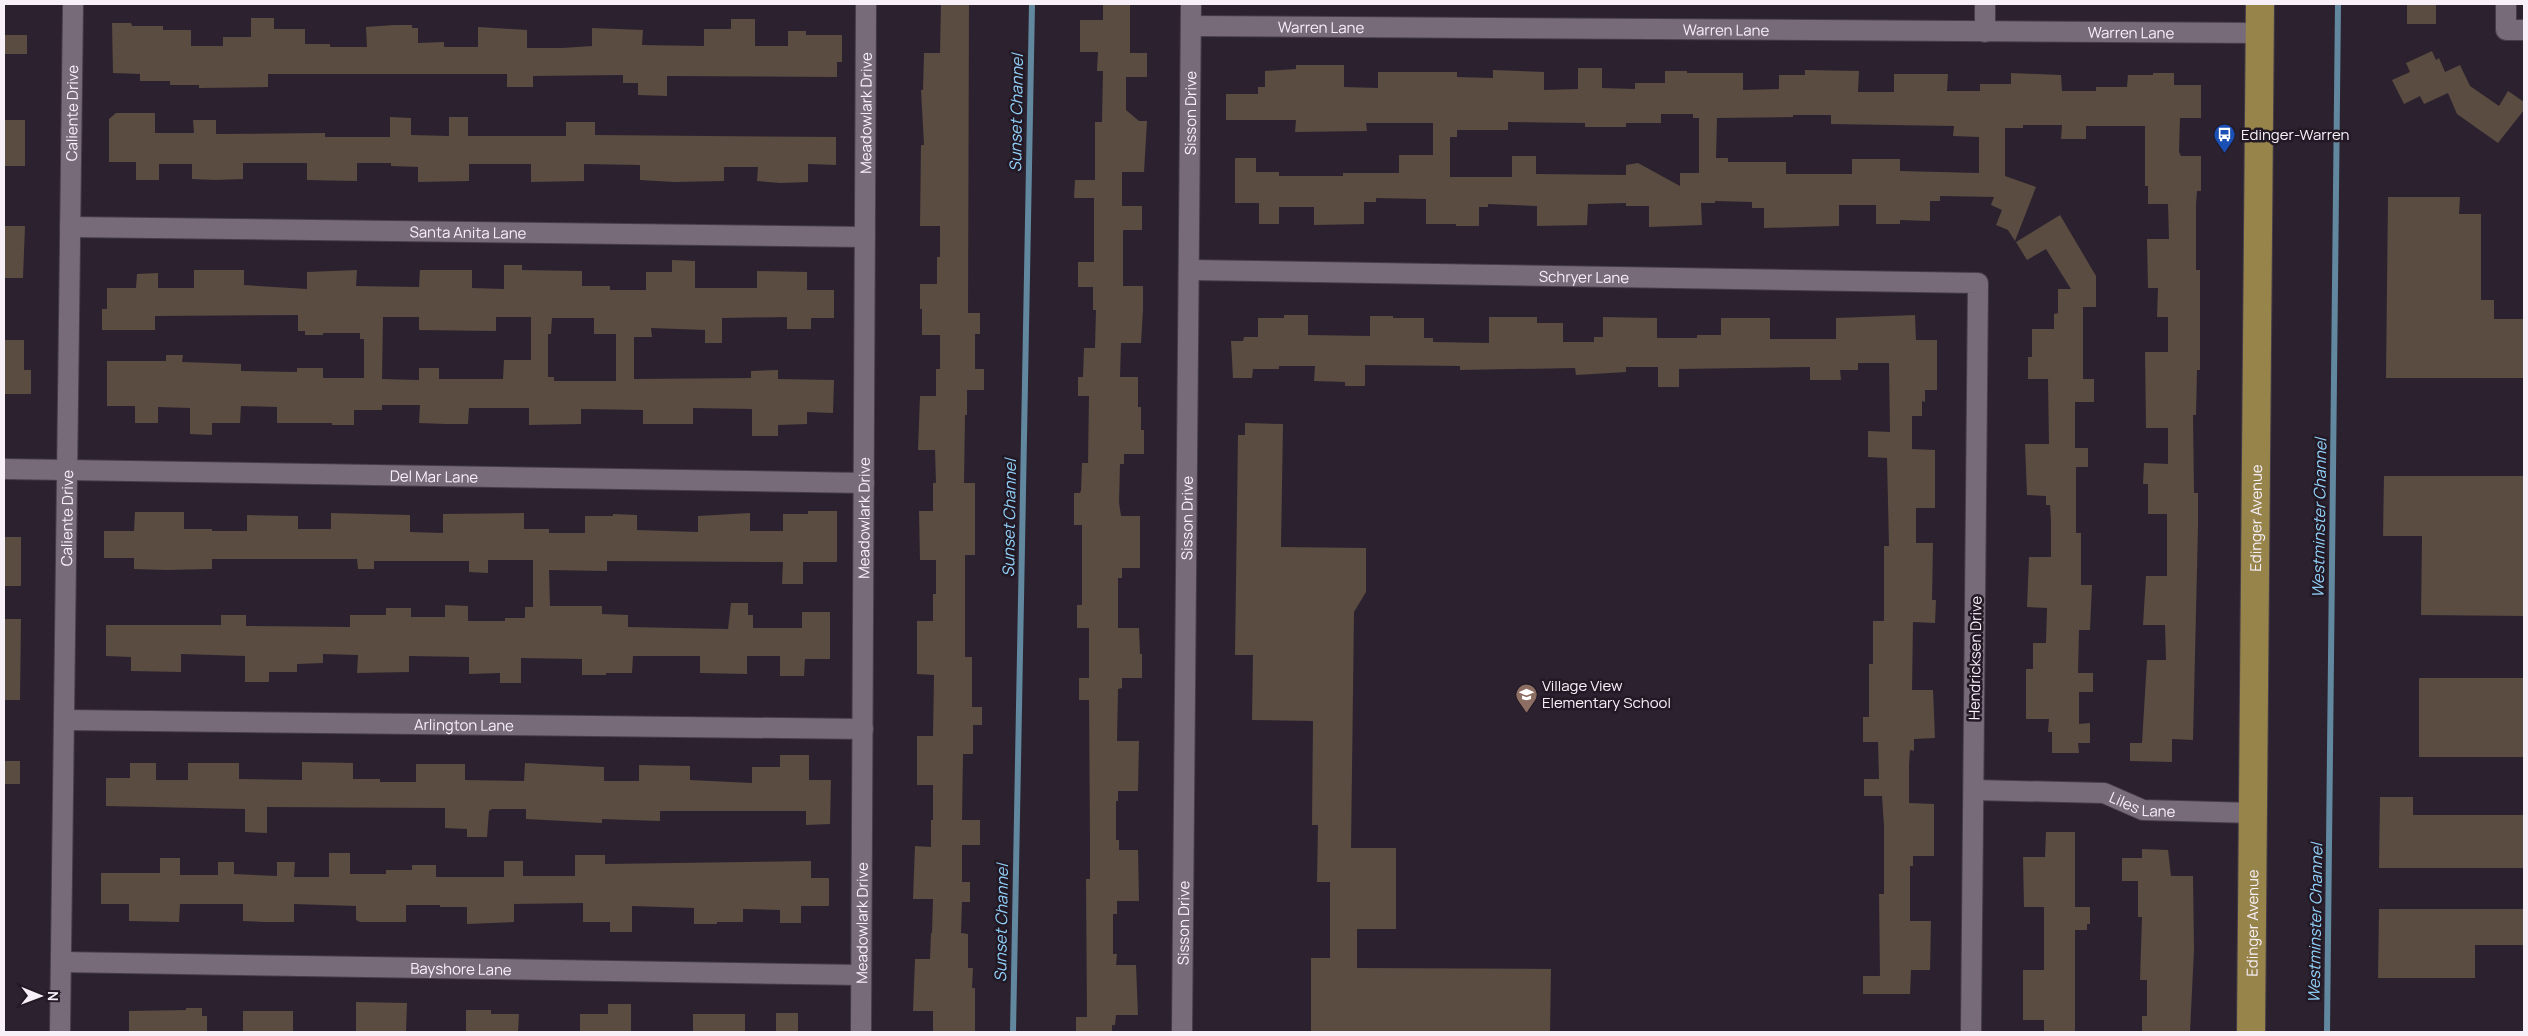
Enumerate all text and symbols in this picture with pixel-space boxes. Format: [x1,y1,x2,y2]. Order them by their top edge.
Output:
street label: Warren Lane [1278,16,1365,38]
street label: Warren Lane [1683,19,1770,40]
street label: Warren Lane [2088,21,2175,43]
street label: Meadowlark Drive [855,52,876,174]
water label: Sunset Channel [1004,52,1028,172]
street label: Caliente Drive [61,65,83,161]
street label: Sisson Drive [1179,71,1201,155]
bus stop icon: Edinger-Warren [2213,122,2237,153]
place label: Edinger-Warren [2241,124,2349,145]
street label: Santa Anita Lane [409,221,527,243]
street label: Schryer Lane [1539,265,1629,288]
water label: Westminster Channel [2307,436,2331,598]
street label: Meadowlark Drive [853,457,874,579]
water label: Sunset Channel [997,457,1021,577]
street label: Edinger Avenue [2245,464,2266,572]
street label: Del Mar Lane [390,465,479,487]
street label: Caliente Drive [55,470,78,566]
street label: Sisson Drive [1176,475,1197,560]
street label: Hendricksen Drive [1963,595,1987,720]
place label: Village View Elementary School [1542,675,1671,713]
school or university icon: Village View Elementary School [1514,682,1538,713]
street label: Arlington Lane [414,713,514,736]
street label: Liles Lane [2106,786,2176,821]
water label: Westminster Channel [2303,841,2327,1003]
street label: Meadowlark Drive [851,862,872,984]
water label: Sunset Channel [989,862,1013,982]
street label: Edinger Avenue [2241,869,2263,977]
street label: Sisson Drive [1172,880,1194,965]
street label: Bayshore Lane [410,957,512,980]
north arrow [15,971,65,1021]
text: N [44,991,63,1001]

